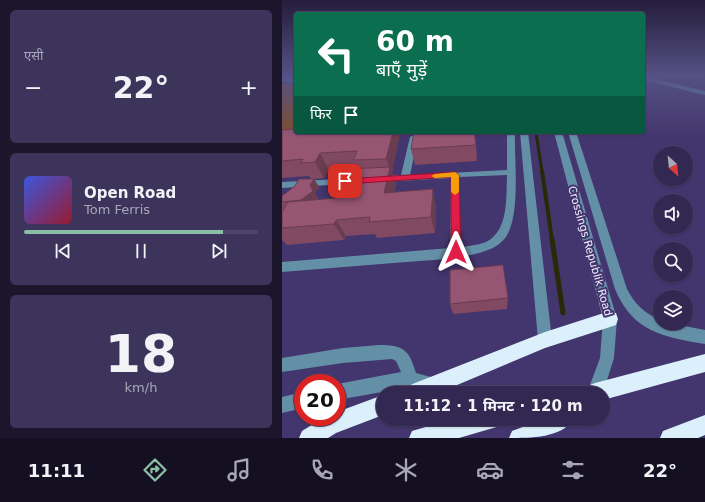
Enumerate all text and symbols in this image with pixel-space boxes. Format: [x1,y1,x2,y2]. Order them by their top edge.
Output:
text: 60 m [376,25,454,58]
icon: left [310,28,362,80]
text: एसी [24,48,43,63]
text: बाएँ मुड़ें [376,59,427,80]
text: 22° [113,70,169,105]
text: − [24,75,42,100]
text: + [240,75,258,100]
icon: arrive [340,104,362,126]
text: फिर [310,105,332,123]
north arrow [653,146,693,186]
map controls [653,146,693,330]
pin [328,164,362,198]
icon: arrive [334,170,356,192]
text: Open Road [84,184,176,202]
street label: Crossings Republik Road [565,184,615,318]
button: sound [653,194,693,234]
text: Tom Ferris [84,202,150,217]
position arrow [435,231,477,273]
icon: previous [52,240,74,262]
icon: pause [130,240,152,262]
icon: next [208,240,230,262]
button: search [653,242,693,282]
button: layers [653,290,693,330]
text: 18 [105,324,177,384]
speed limit sign: 20 [294,374,346,426]
text: km/h [125,380,157,395]
text: 11:12 · 1 मिनट · 120 m [403,397,583,415]
icon: directions [141,456,169,484]
icon: music [225,456,253,484]
icon: phone [308,456,336,484]
icon: climate [392,456,420,484]
icon: car [476,456,504,484]
icon: filters [559,456,587,484]
text: 11:11 [28,460,85,481]
text: 22° [643,460,677,481]

